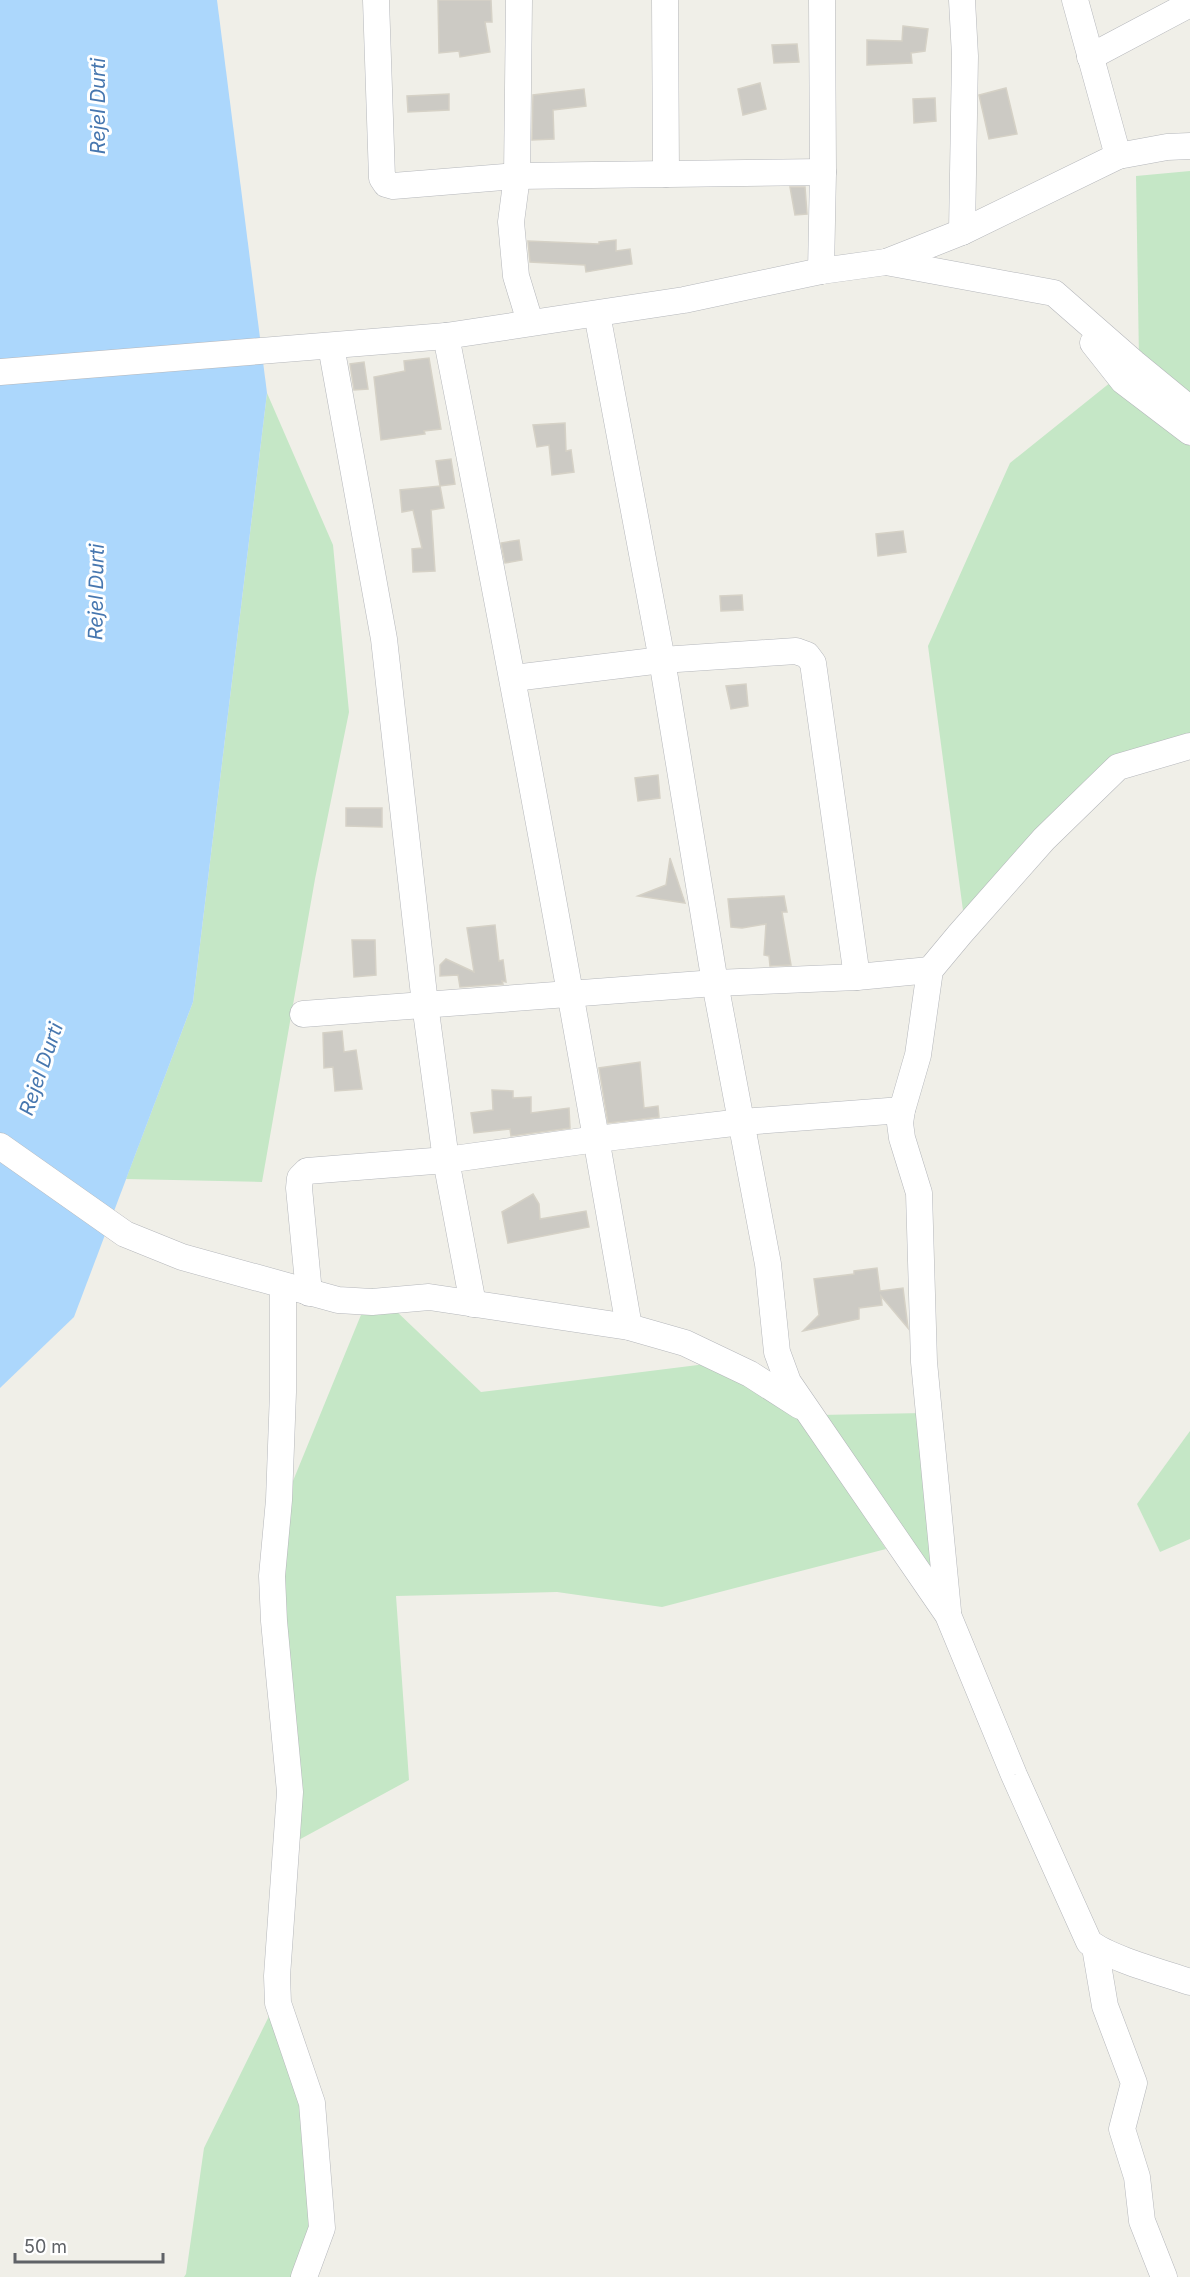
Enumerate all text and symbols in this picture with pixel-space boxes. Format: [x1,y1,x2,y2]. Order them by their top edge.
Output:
water label: Rejel Durti [86,57,110,154]
water label: Rejel Durti [83,542,109,640]
water label: Rejel Durti [14,1018,68,1119]
scale bar [15,2226,164,2264]
text: 50 m [24,2236,67,2257]

